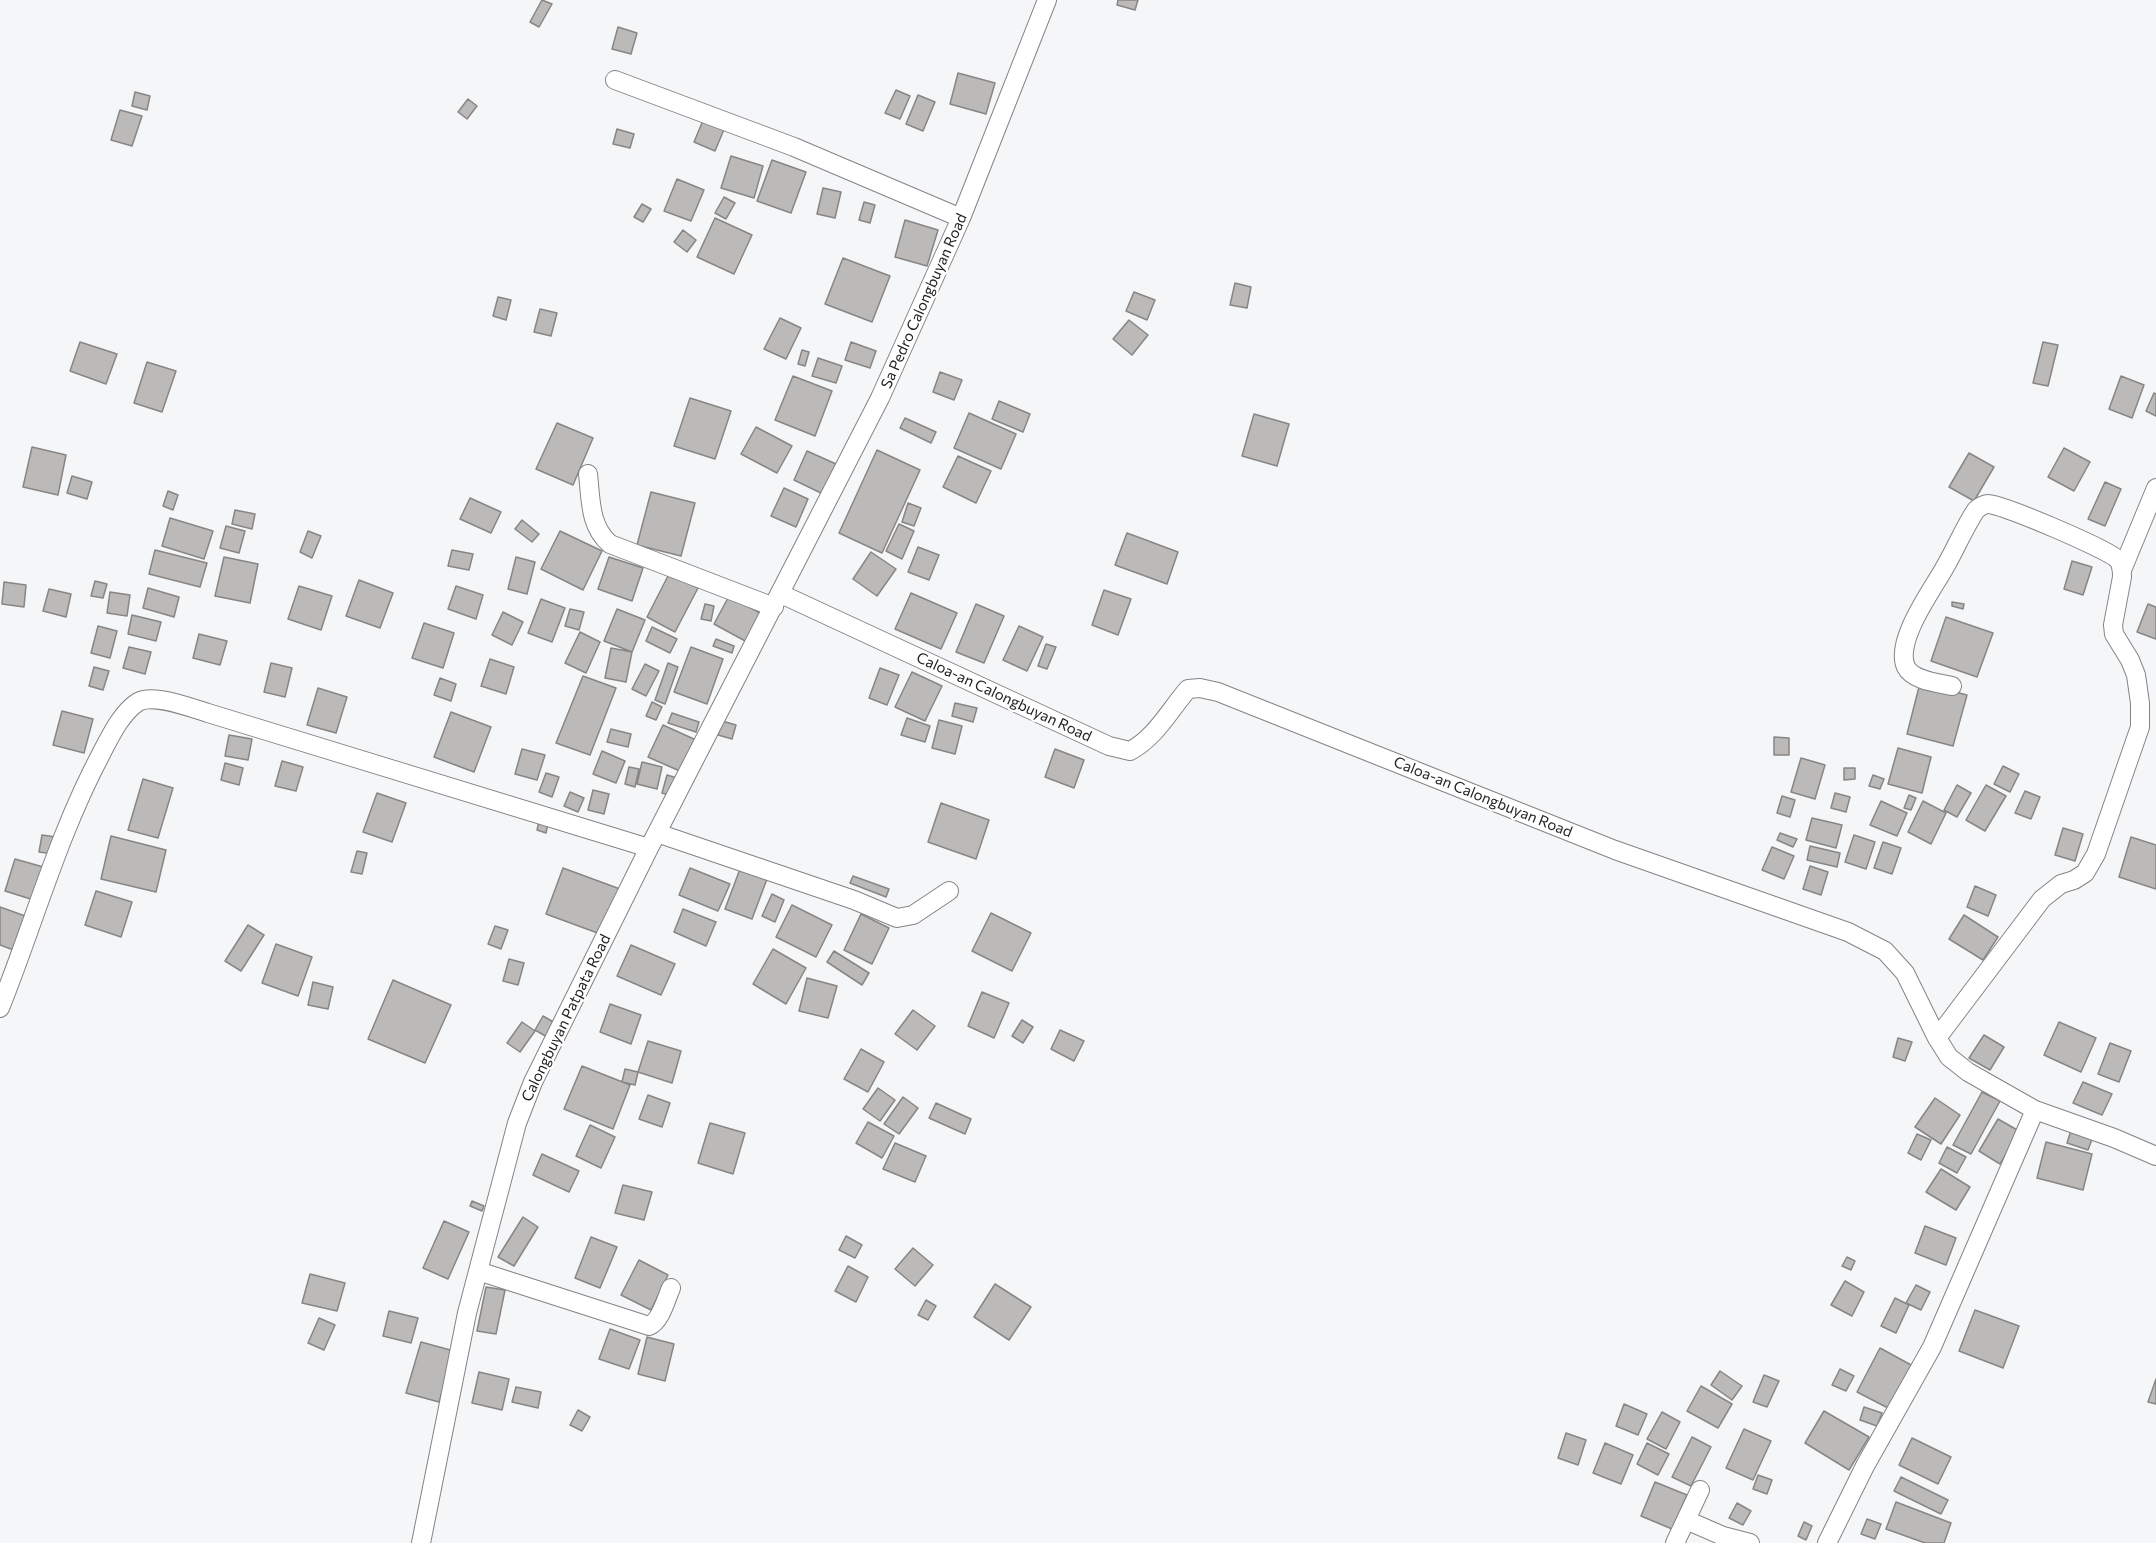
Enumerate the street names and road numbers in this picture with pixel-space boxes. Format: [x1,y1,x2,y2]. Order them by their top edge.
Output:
street label: Sa Pedro Calongbuyan Road [877,211,971,391]
street label: Caloa-an Calongbuyan Road [914,648,1094,746]
street label: Caloa-an Calongbuyan Road [1391,753,1575,841]
street label: Calongbuyan Patpata Road [518,931,614,1105]

